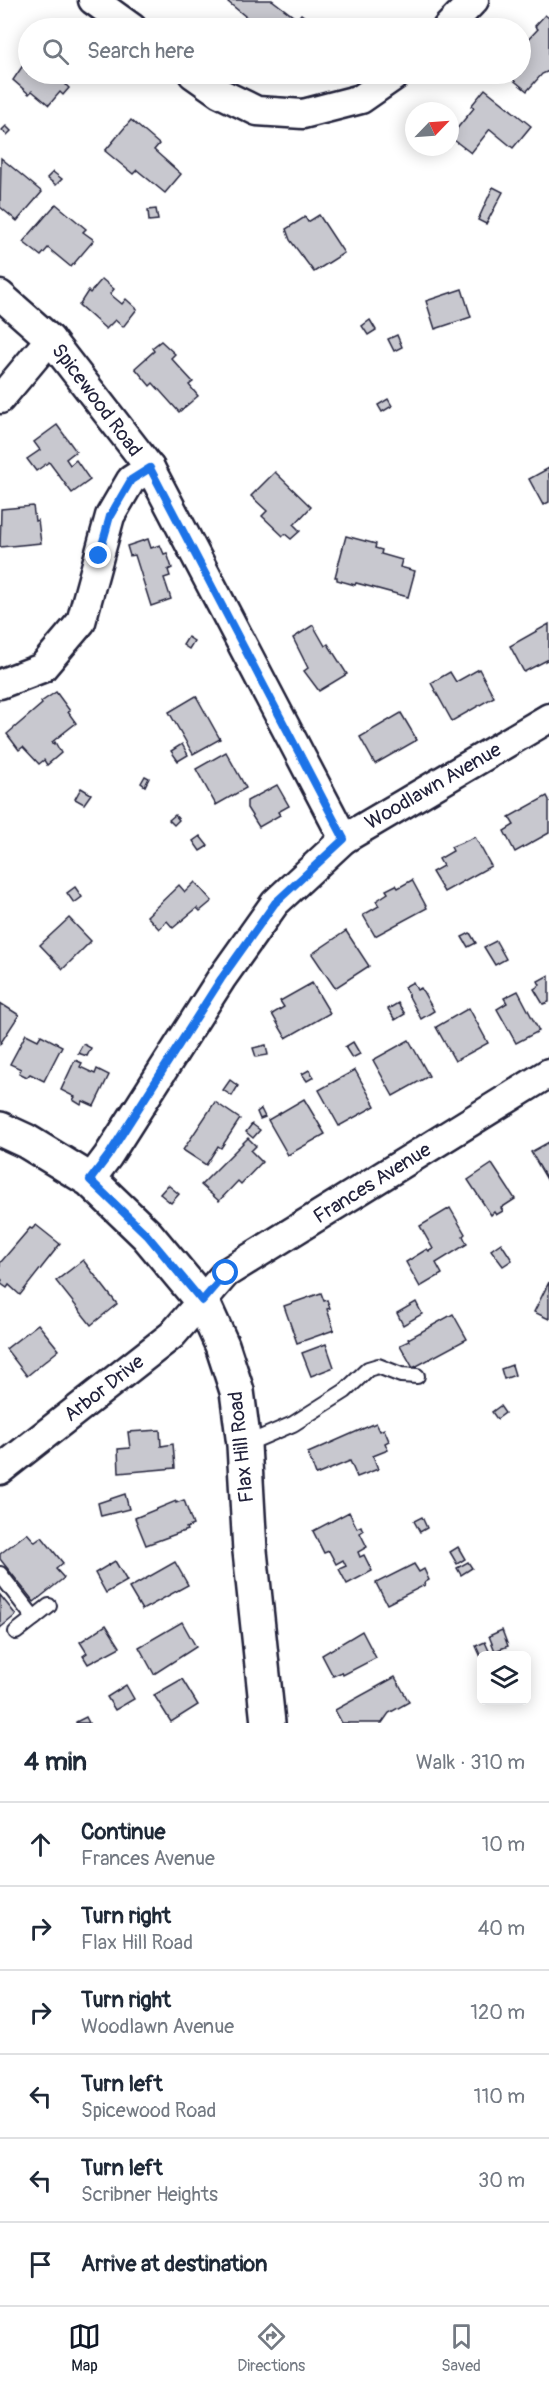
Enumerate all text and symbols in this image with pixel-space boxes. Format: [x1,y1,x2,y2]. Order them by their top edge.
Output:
search box [18,18,531,84]
icon: search [39,35,72,68]
text: Search here [87,37,194,65]
north arrow [405,102,459,156]
street label: Spicewood Road [46,338,148,462]
route end [85,542,111,568]
street label: Woodlawn Avenue [360,737,506,835]
street label: Frances Avenue [309,1137,436,1229]
route start [212,1259,238,1285]
street label: Arbor Drive [59,1349,149,1427]
street label: Flax Hill Road [223,1390,259,1504]
map controls [477,1651,531,1705]
button: layers [477,1651,531,1705]
text: 4 min [24,1746,87,1778]
text: Walk · 310 m [416,1750,525,1775]
text: Continue [81,1818,165,1846]
icon: ahead [24,1828,57,1861]
text: 10 m [481,1832,525,1857]
text: Frances Avenue [81,1846,215,1871]
text: Turn right [81,1902,171,1930]
icon: right [24,1912,57,1945]
text: 40 m [478,1916,525,1941]
text: Flax Hill Road [81,1930,193,1955]
text: Turn right [81,1986,171,2014]
icon: right [24,1996,57,2029]
text: 120 m [470,2000,525,2025]
text: Woodlawn Avenue [81,2014,234,2039]
text: Turn left [81,2070,163,2098]
icon: left [24,2080,57,2113]
text: 110 m [474,2084,525,2109]
text: Spicewood Road [81,2098,216,2123]
text: Turn left [81,2154,163,2182]
icon: left [24,2164,57,2197]
text: 30 m [478,2168,525,2193]
text: Scribner Heights [81,2182,218,2207]
icon: arrive [24,2248,57,2281]
text: Arrive at destination [81,2250,267,2278]
tab: Map [68,2320,101,2376]
tab: Directions [237,2320,305,2376]
tab: Saved [441,2320,481,2376]

